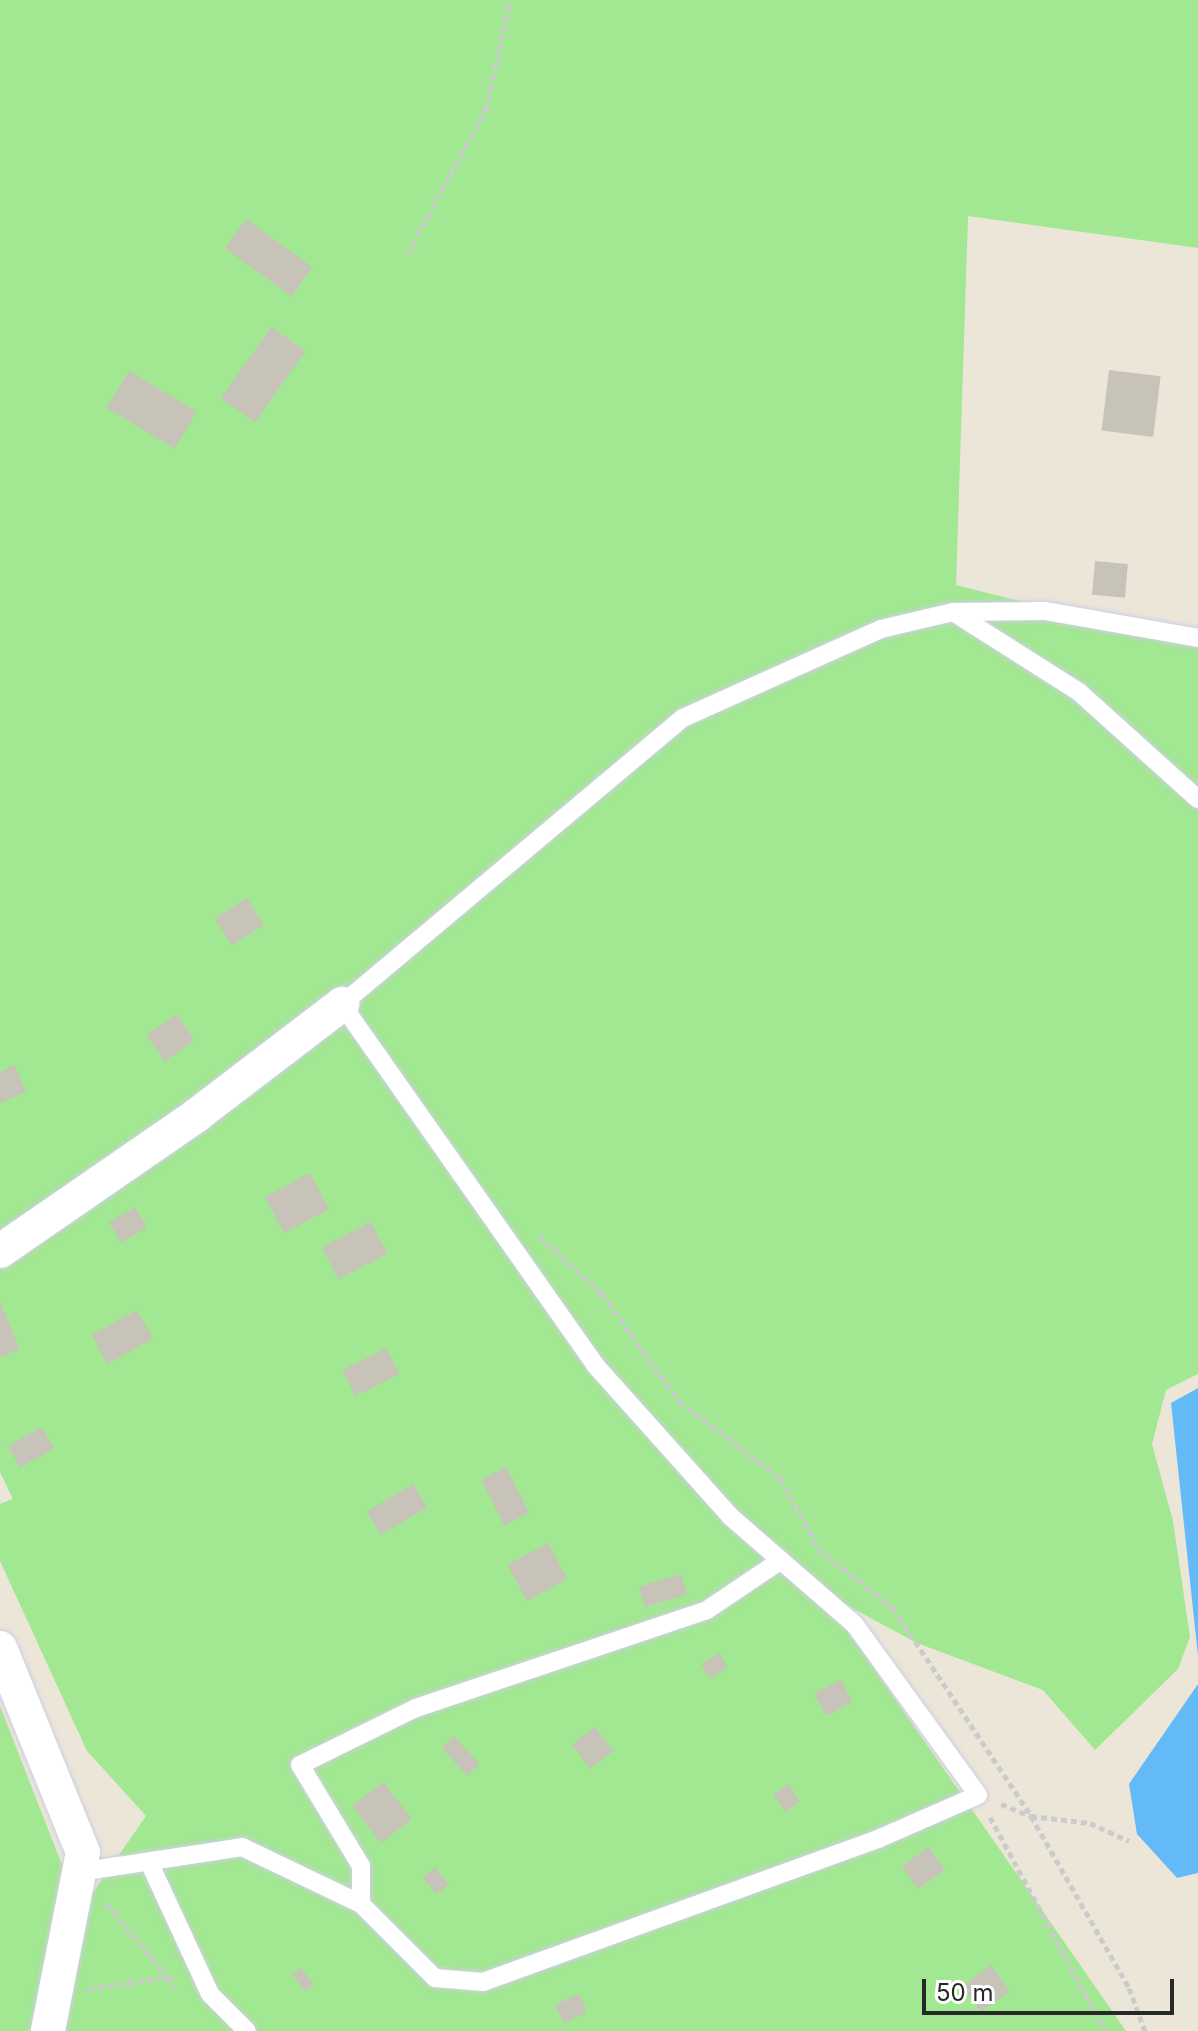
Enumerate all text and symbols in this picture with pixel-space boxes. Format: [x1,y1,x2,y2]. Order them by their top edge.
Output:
scale bar [926,1963,1178,2013]
text: 50 m [936,1978,994,2007]

